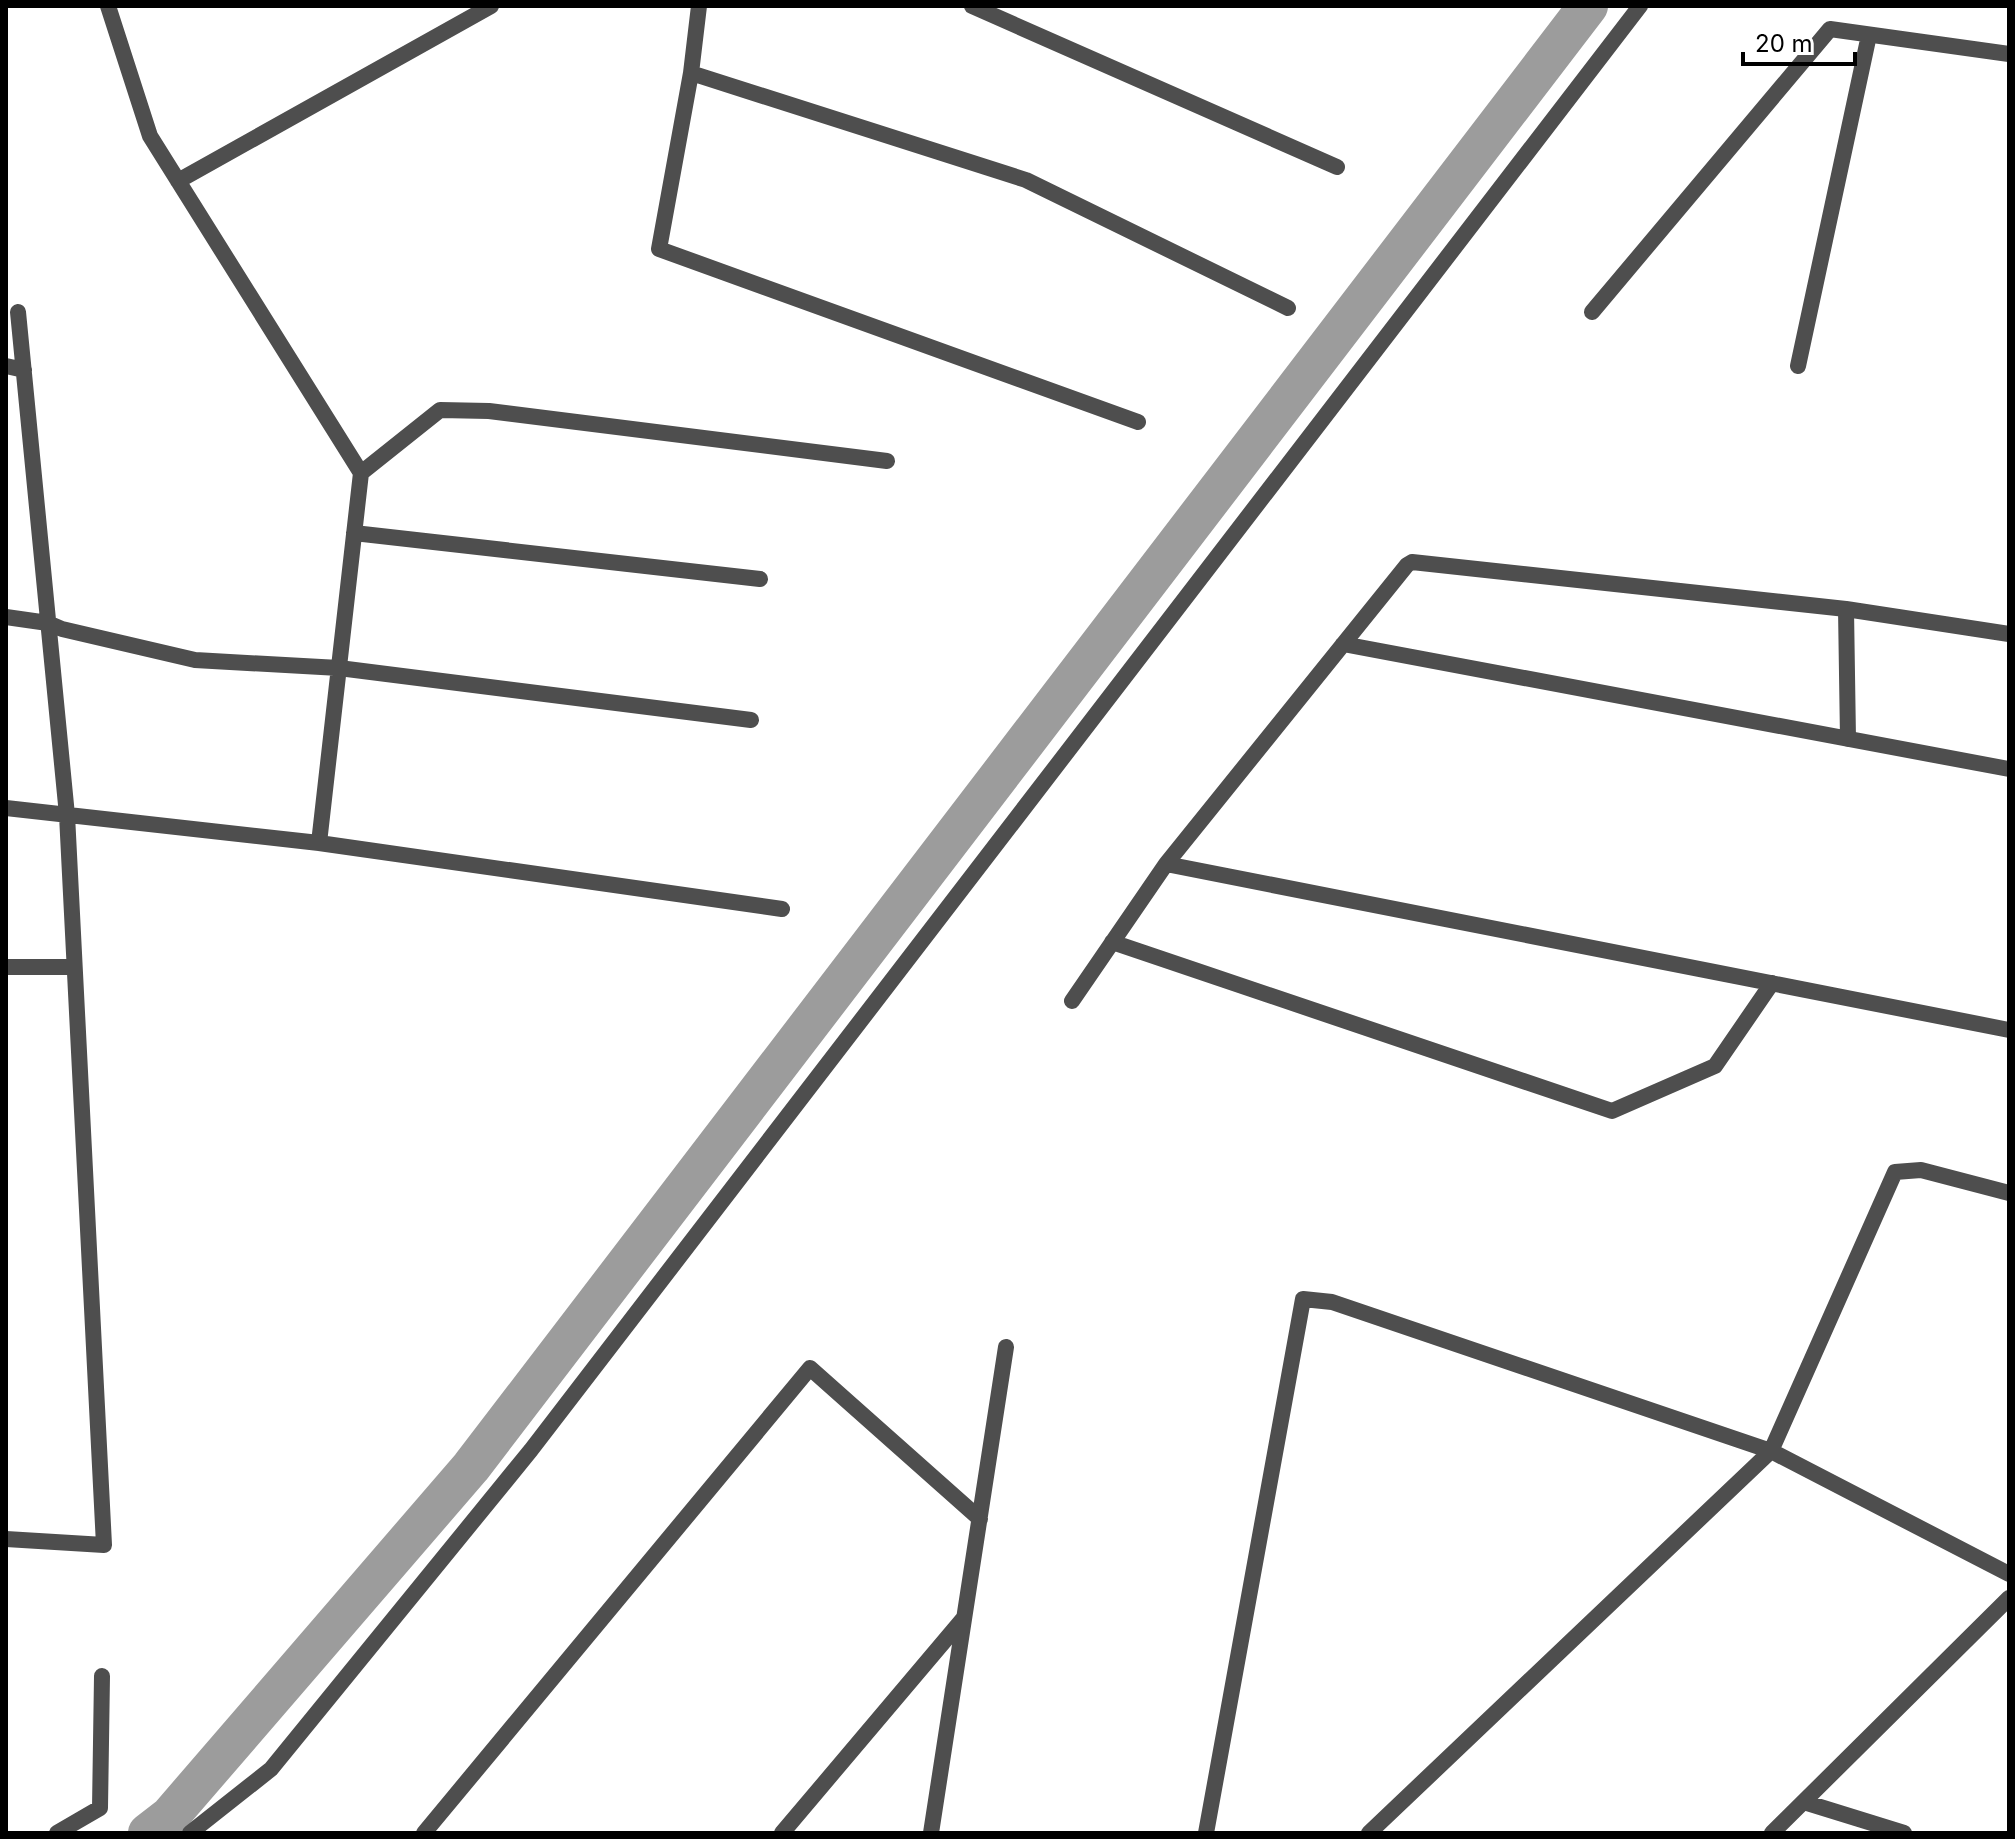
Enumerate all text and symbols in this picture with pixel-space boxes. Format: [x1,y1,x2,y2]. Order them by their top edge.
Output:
scale bar [1743,16,1855,66]
text: 20 m [1755,29,1813,58]

